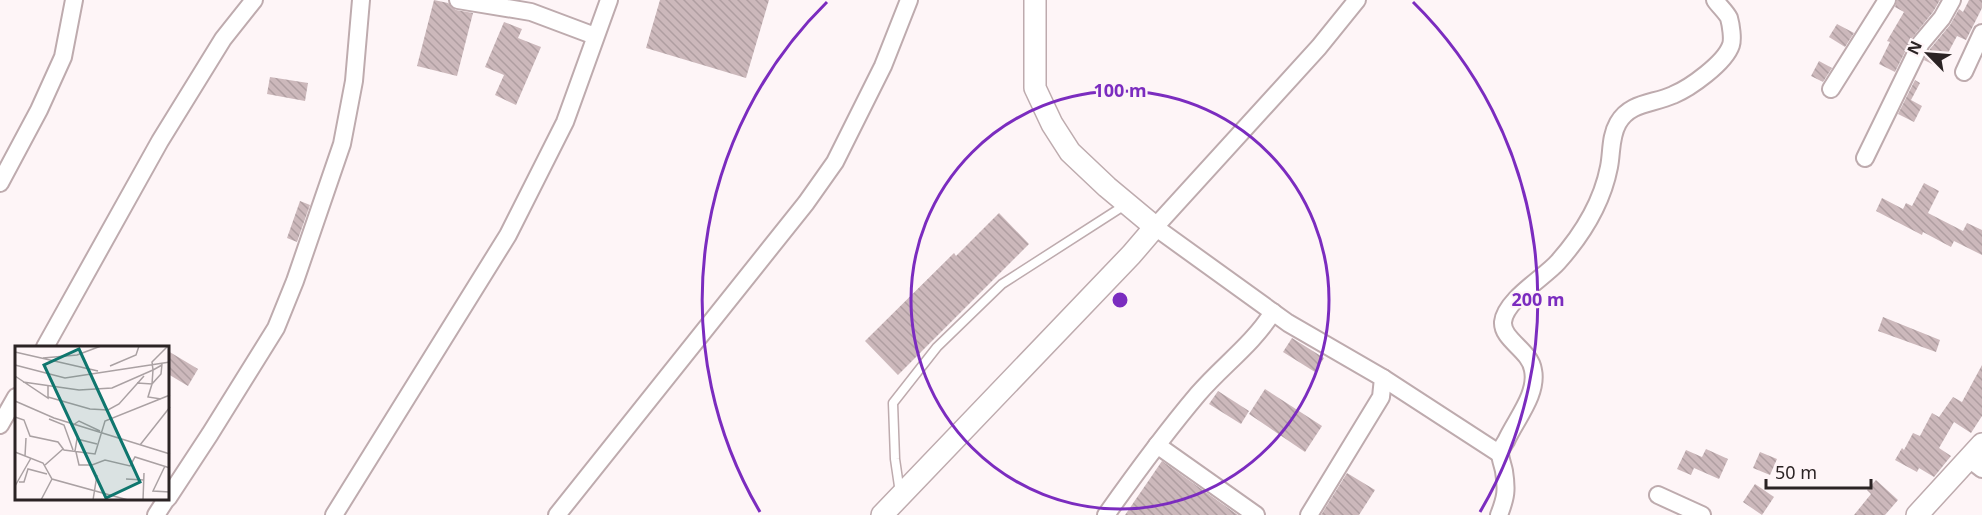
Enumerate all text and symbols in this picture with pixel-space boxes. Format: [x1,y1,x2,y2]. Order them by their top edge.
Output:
north arrow [1898,24,1958,84]
text: N [1902,37,1927,58]
text: 100 m [1093,78,1147,102]
text: 200 m [1511,287,1565,311]
centre of rings [1110,290,1130,310]
inset map [15,346,170,500]
scale bar [1766,452,1871,490]
text: 50 m [1775,460,1817,484]

